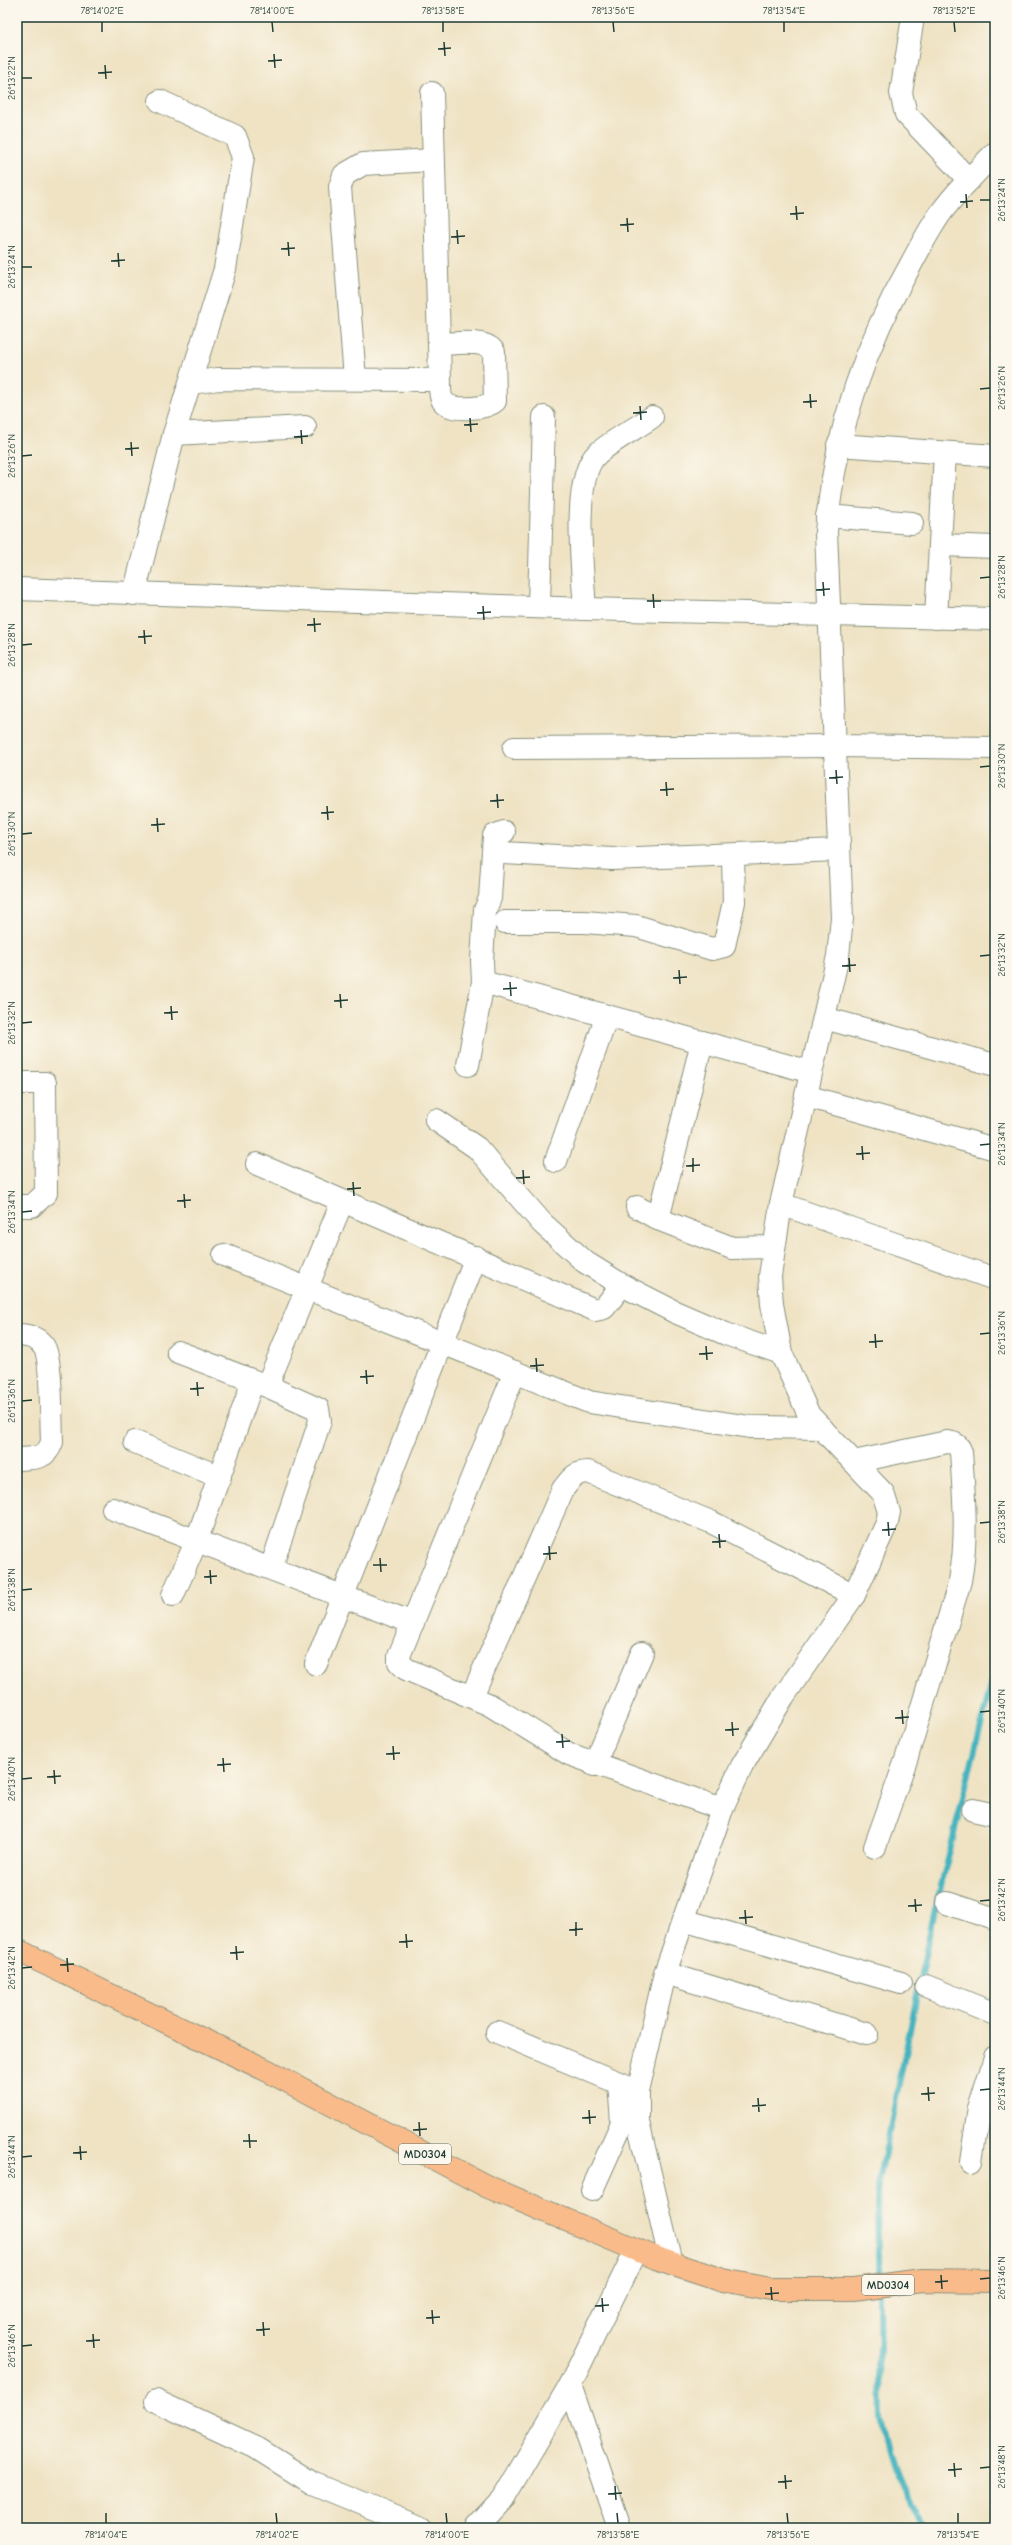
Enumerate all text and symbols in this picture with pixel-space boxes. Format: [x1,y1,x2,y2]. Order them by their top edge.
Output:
text: 78°14'02"E [80,5,124,17]
text: 78°14'00"E [250,5,294,17]
text: 78°13'58"E [422,5,464,17]
text: 78°13'56"E [592,5,634,17]
text: 78°13'54"E [763,5,805,17]
text: 78°13'52"E [933,5,975,17]
text: 26°13'22"N [6,56,18,100]
text: 26°13'24"N [996,178,1008,222]
text: 26°13'24"N [6,245,18,289]
text: 26°13'26"N [996,366,1008,410]
text: 26°13'26"N [6,434,18,478]
text: 26°13'28"N [996,555,1008,599]
text: 26°13'28"N [6,623,18,667]
text: 26°13'30"N [996,744,1008,788]
text: 26°13'30"N [6,812,18,856]
text: 26°13'32"N [996,933,1008,977]
text: 26°13'32"N [6,1001,18,1045]
text: 26°13'34"N [996,1122,1008,1166]
text: 26°13'34"N [6,1190,18,1234]
text: 26°13'36"N [996,1311,1008,1355]
text: 26°13'36"N [6,1379,18,1423]
text: 26°13'38"N [996,1500,1008,1544]
text: 26°13'38"N [6,1568,18,1612]
text: 26°13'40"N [996,1689,1008,1733]
text: 26°13'40"N [6,1757,18,1801]
text: 26°13'42"N [996,1878,1008,1922]
text: 26°13'42"N [6,1946,18,1990]
text: 26°13'44"N [996,2067,1008,2111]
text: 26°13'44"N [6,2135,18,2179]
road number: MD0304 [399,2144,451,2164]
text: 26°13'46"N [996,2256,1008,2300]
road number: MD0304 [862,2275,914,2295]
text: 26°13'46"N [6,2324,18,2368]
text: 26°13'48"N [996,2445,1008,2489]
text: 78°14'04"E [85,2529,127,2541]
text: 78°14'02"E [255,2529,299,2541]
text: 78°14'00"E [425,2529,469,2541]
text: 78°13'58"E [597,2529,639,2541]
text: 78°13'56"E [767,2529,809,2541]
text: 78°13'54"E [937,2529,979,2541]

